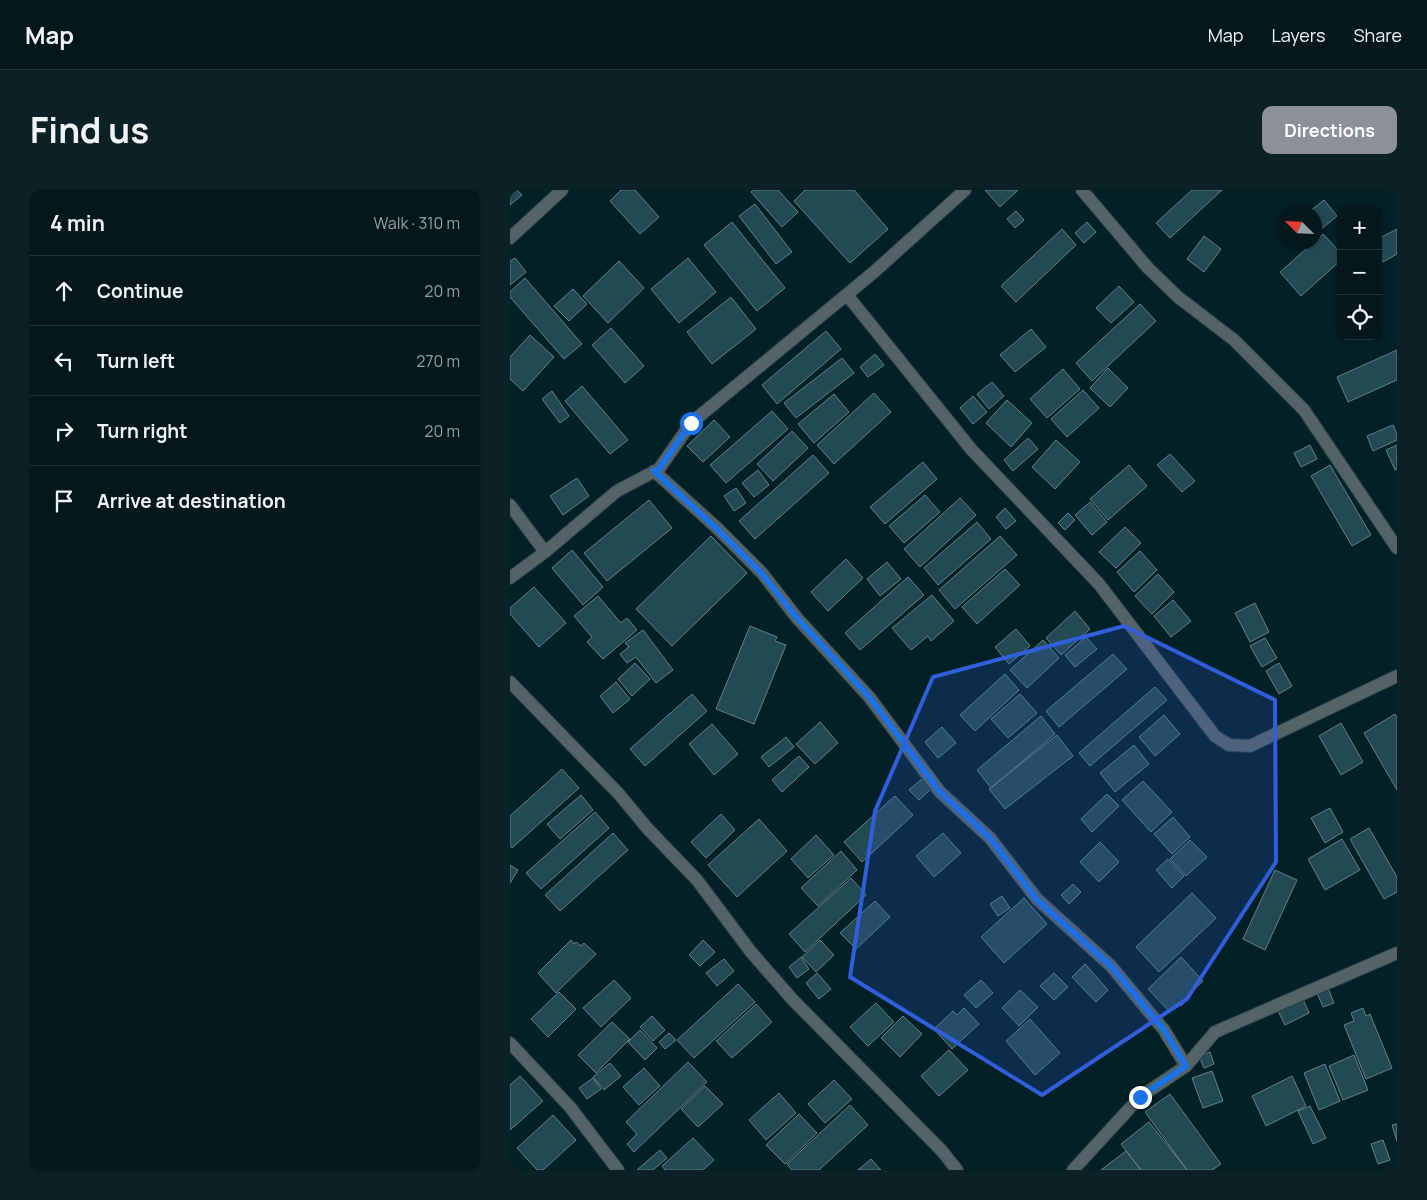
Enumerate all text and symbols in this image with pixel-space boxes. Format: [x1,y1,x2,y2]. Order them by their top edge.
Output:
text: Map [25,18,74,51]
text: Map [1208,23,1243,47]
text: Layers [1271,23,1325,47]
text: Share [1353,23,1402,47]
text: Find us [30,106,149,154]
button: Directions [1262,106,1397,154]
north arrow [1277,205,1322,250]
map controls [1337,205,1382,340]
button: + [1337,205,1382,250]
text: 4 min [50,209,105,237]
text: Walk · 310 m [374,212,460,234]
button: − [1337,250,1382,295]
icon: ahead [50,277,78,305]
text: Continue [97,278,183,304]
text: 20 m [424,280,460,302]
button: locate [1337,295,1382,340]
icon: left [50,347,78,375]
text: Turn left [97,348,175,374]
text: 270 m [416,350,460,372]
route start [680,412,703,435]
icon: right [50,417,78,445]
text: Turn right [97,418,187,444]
text: 20 m [424,420,460,442]
icon: arrive [50,487,78,515]
text: Arrive at destination [97,488,286,514]
route end [1129,1086,1152,1109]

